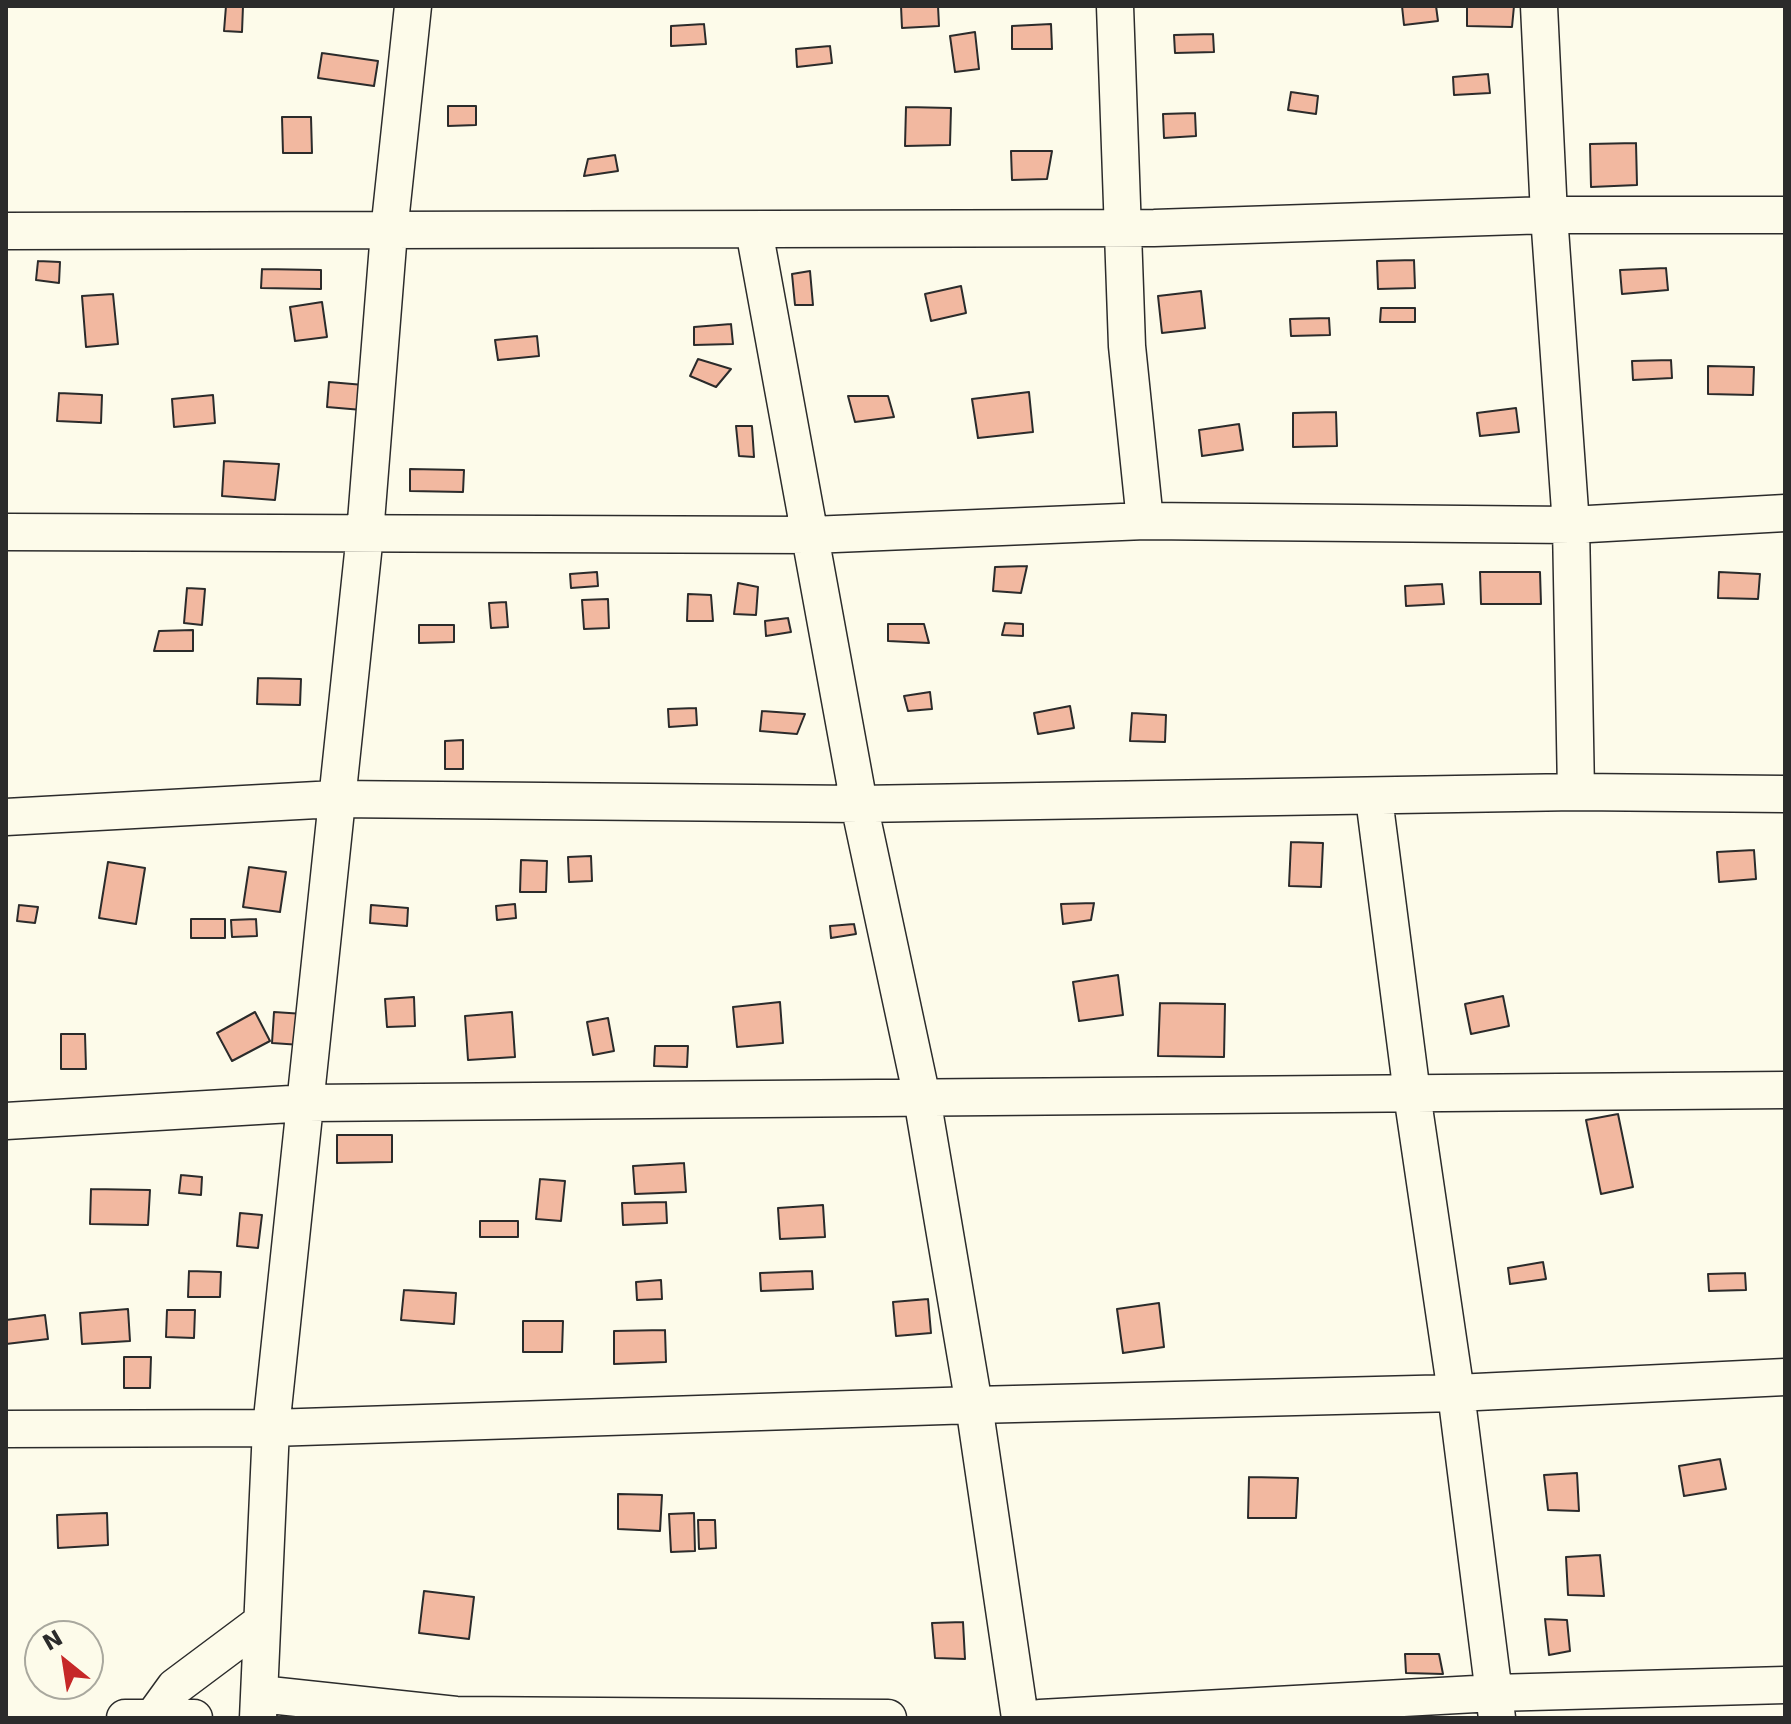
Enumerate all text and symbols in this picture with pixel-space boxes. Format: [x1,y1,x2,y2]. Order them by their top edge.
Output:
north arrow [24,1620,104,1700]
text: N [39,1625,67,1656]

